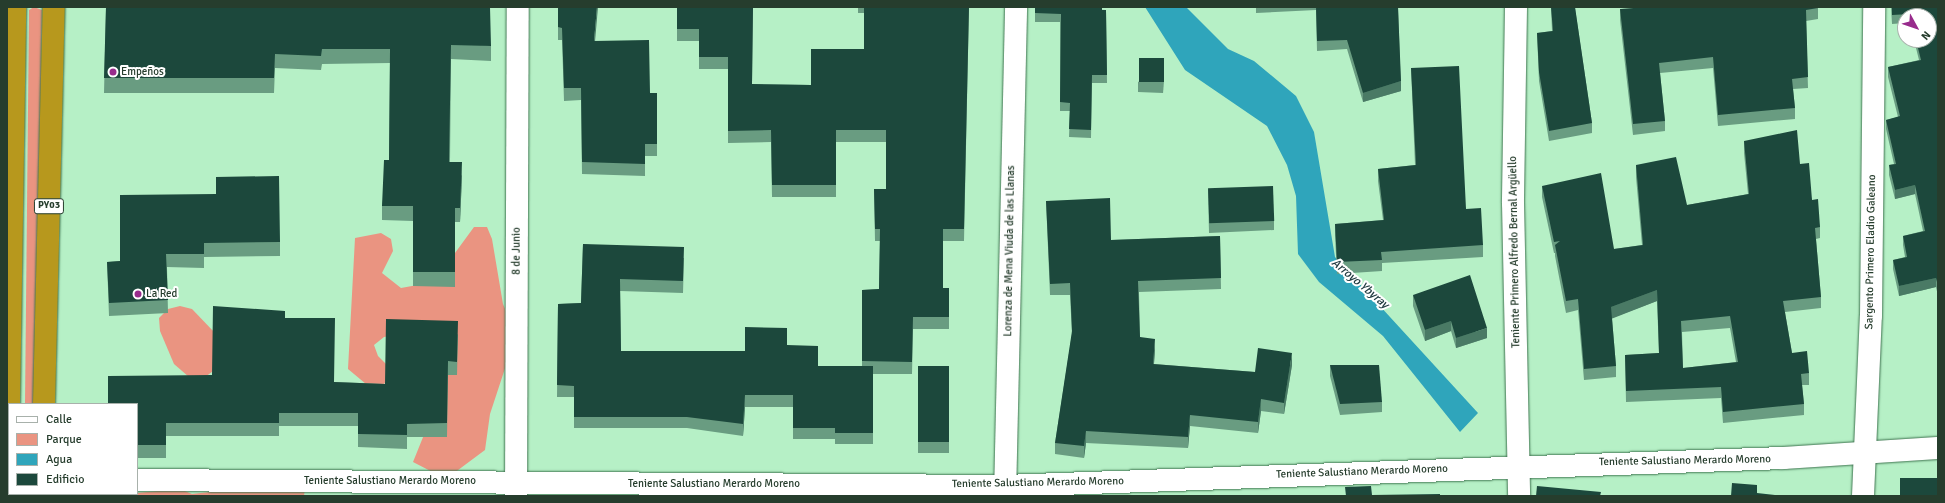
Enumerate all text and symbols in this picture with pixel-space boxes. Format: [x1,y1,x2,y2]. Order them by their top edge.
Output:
north arrow [1897,8,1937,48]
text: N [1918,28,1933,43]
place label: Empeños [121,65,164,79]
marker: Empeños [108,67,118,77]
street label: Teniente Primero Alfredo Bernal Argüello [1507,156,1523,348]
street label: Lorenza de Mena Viuda de las Llanas [1002,165,1018,337]
street label: Sargento Primero Eladio Galeano [1863,174,1879,330]
road number: PY03 [33,198,65,214]
street label: 8 de Junio [510,227,524,275]
water label: Arroyo Ybyray [1328,256,1392,312]
place label: La Red [146,287,177,301]
marker: La Red [133,289,143,299]
legend [8,403,138,495]
text: Calle [46,412,72,427]
text: Parque [46,432,82,447]
text: Agua [46,452,72,467]
street label: Teniente Salustiano Merardo Moreno [1599,453,1771,469]
street label: Teniente Salustiano Merardo Moreno [1276,462,1448,482]
text: Edificio [46,472,84,487]
street label: Teniente Salustiano Merardo Moreno [304,474,476,488]
street label: Teniente Salustiano Merardo Moreno [952,475,1124,491]
street label: Teniente Salustiano Merardo Moreno [628,477,800,491]

